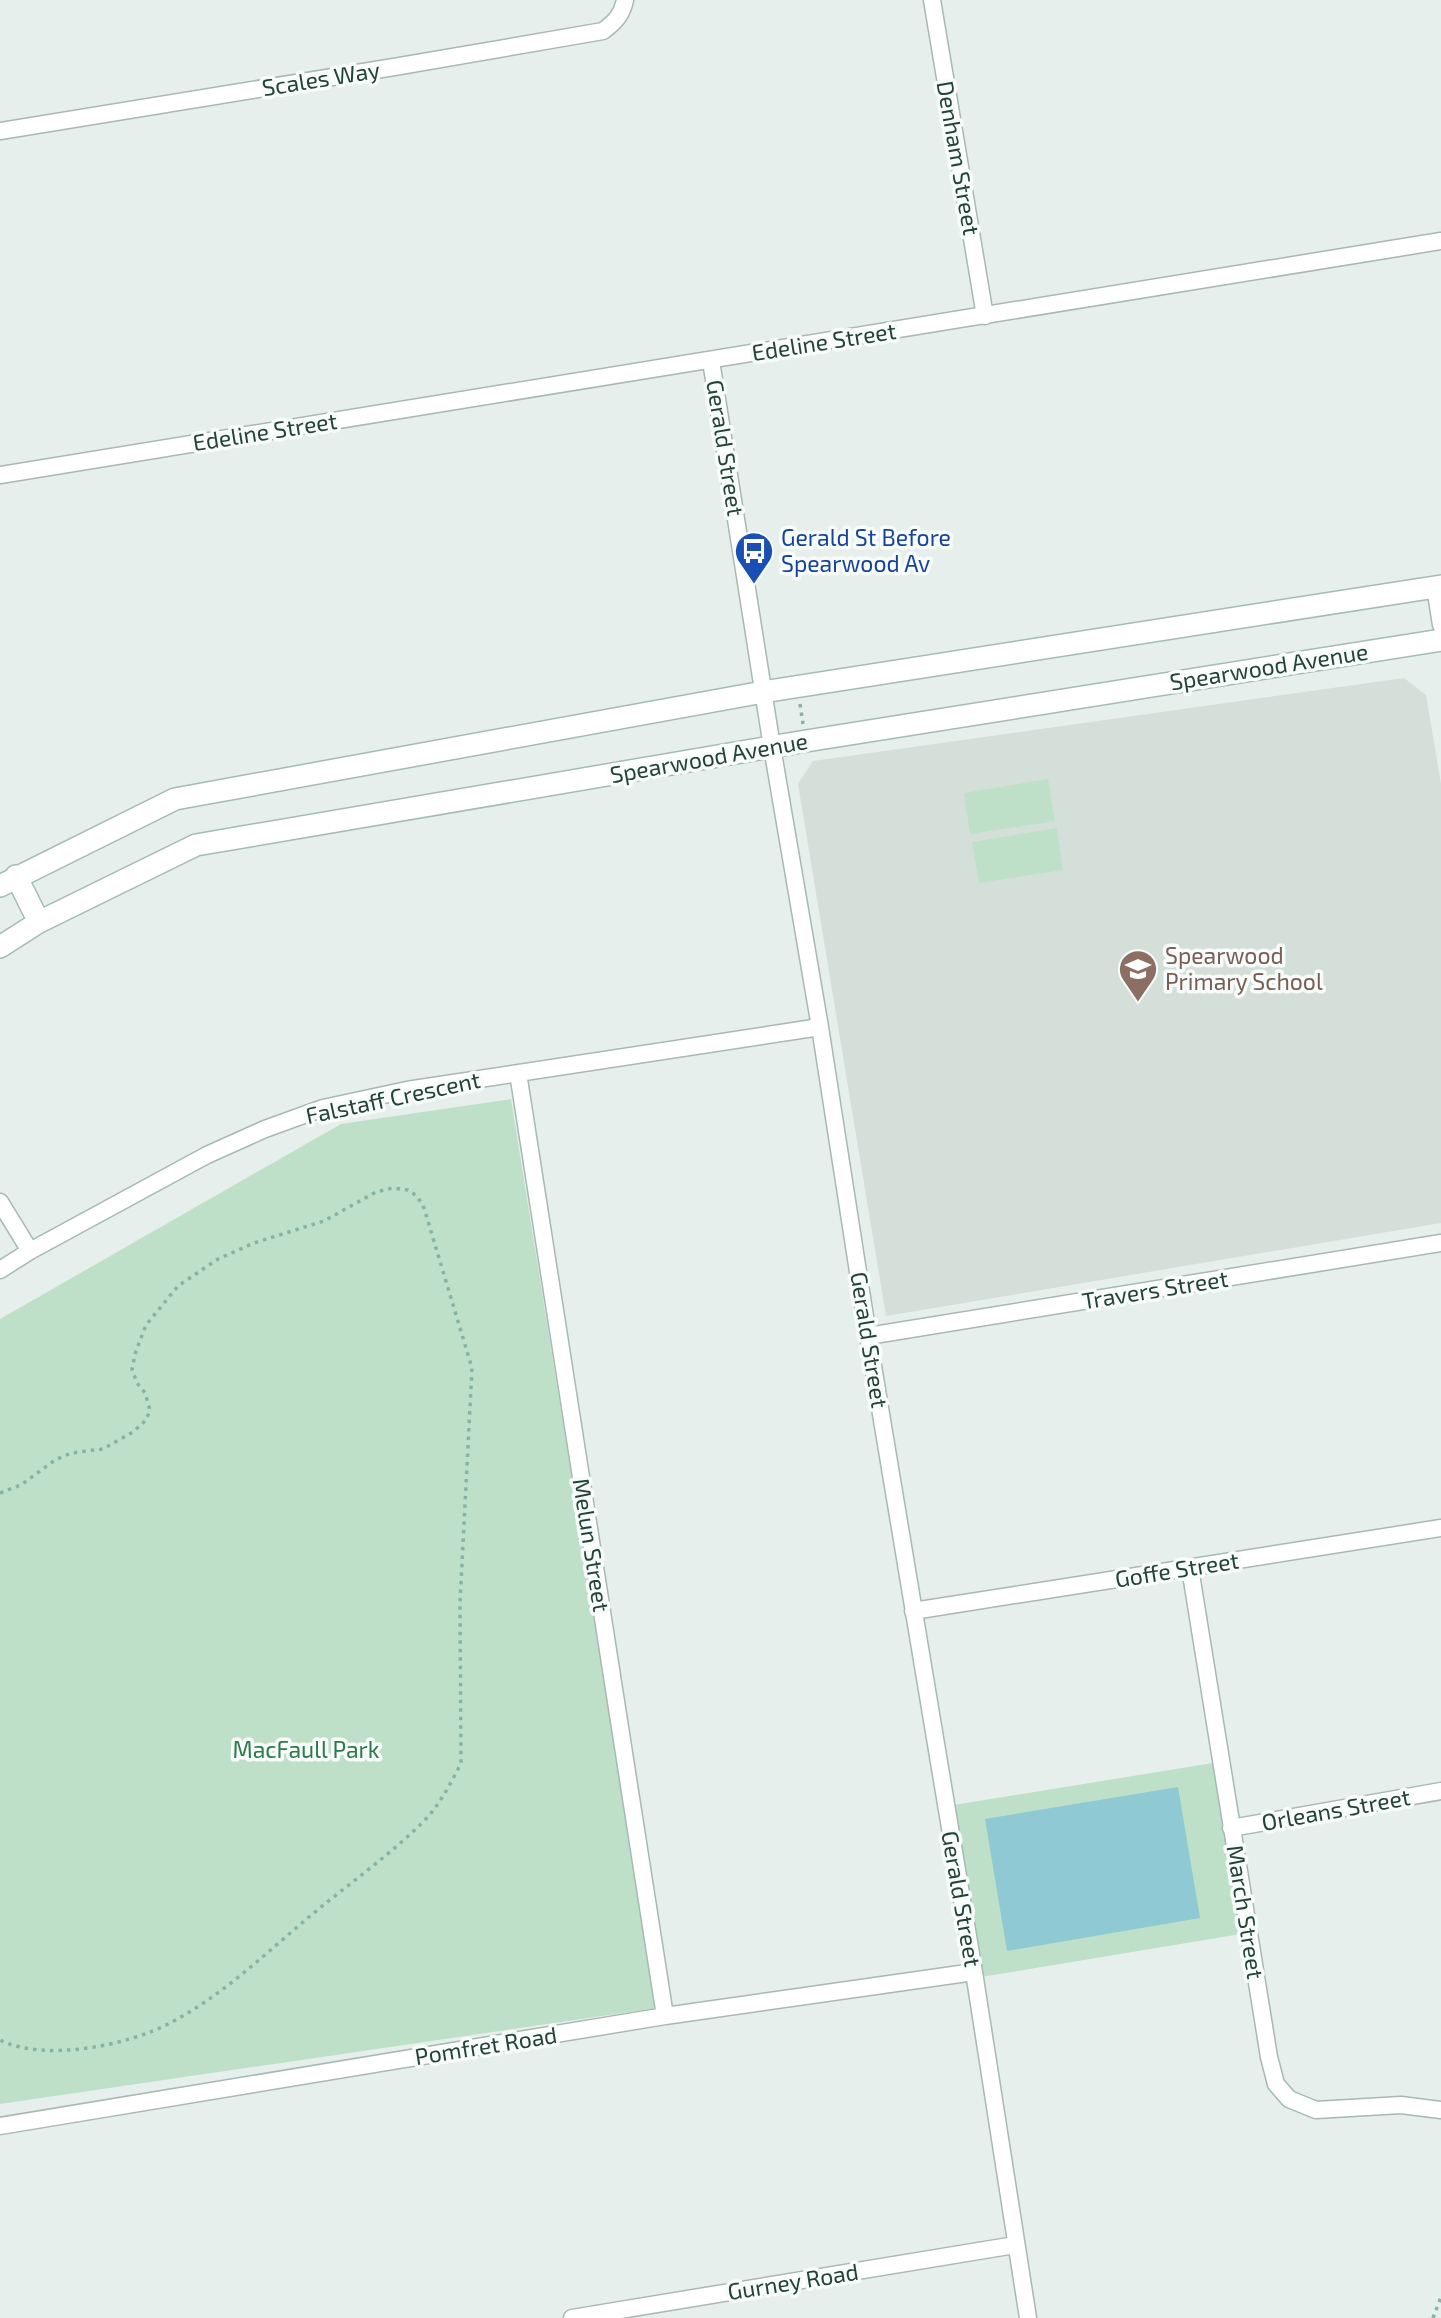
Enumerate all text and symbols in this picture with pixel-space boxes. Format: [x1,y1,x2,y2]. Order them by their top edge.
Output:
street label: Scales Way [260,55,382,101]
street label: Denham Street [932,78,986,237]
street label: Edeline Street [750,316,898,366]
street label: Gerald Street [701,378,751,518]
street label: Edeline Street [191,406,339,456]
place label: Gerald St Before Spearwood Av [781,523,951,577]
bus stop icon: Gerald St Before Spearwood Av [733,530,775,585]
street label: Spearwood Avenue [1168,637,1370,696]
street label: Spearwood Avenue [608,726,810,788]
place label: Spearwood Primary School [1165,941,1323,995]
school or university icon: Spearwood Primary School [1117,948,1159,1003]
street label: Falstaff Crescent [303,1065,483,1129]
street label: Travers Street [1080,1264,1230,1314]
street label: Gerald Street [845,1270,895,1410]
street label: Melun Street [568,1476,616,1614]
street label: Goffe Street [1113,1545,1241,1593]
park label: MacFaull Park [233,1735,380,1763]
street label: Orleans Street [1259,1782,1413,1836]
street label: Gerald Street [936,1829,988,1969]
street label: March Street [1222,1843,1270,1981]
street label: Pomfret Road [413,2020,559,2070]
street label: Gurney Road [725,2257,860,2305]

